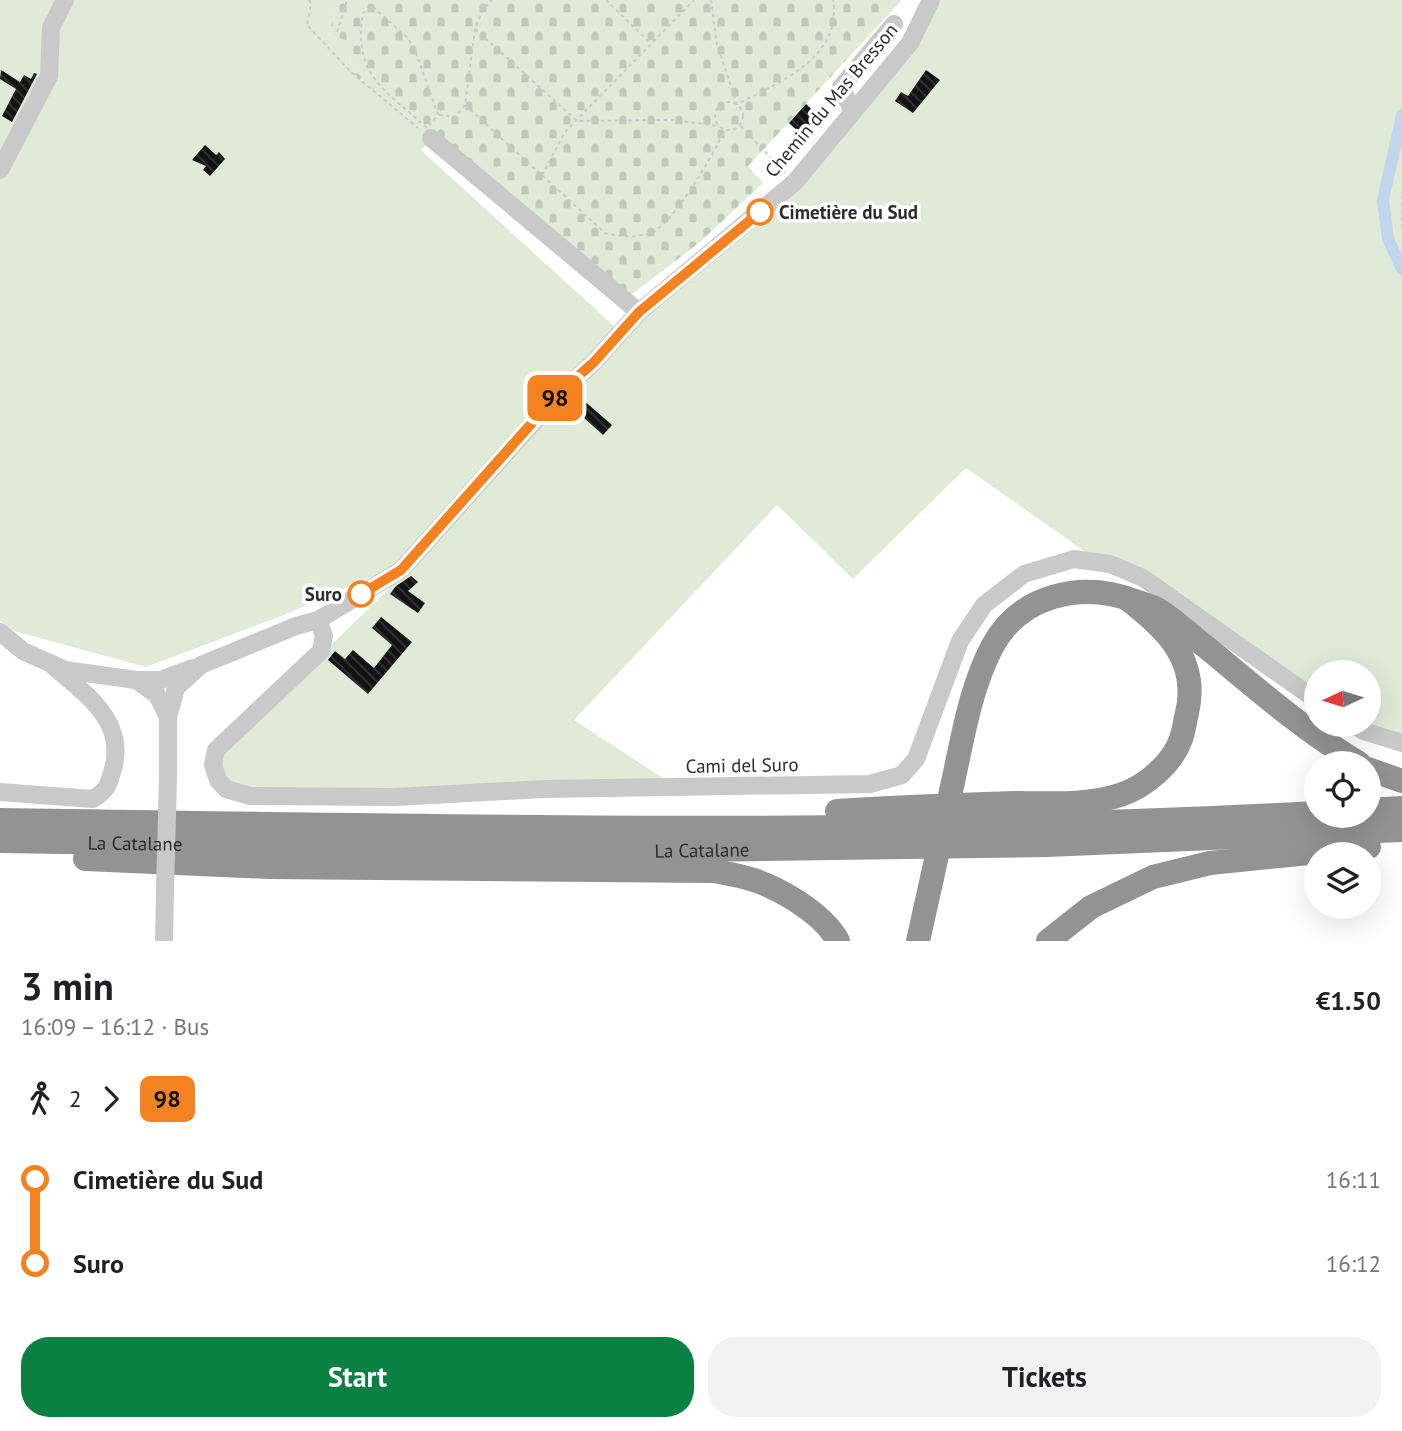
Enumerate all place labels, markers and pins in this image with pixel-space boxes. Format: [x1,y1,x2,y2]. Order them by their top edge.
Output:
marker: Cimetière du Sud [747,199,773,225]
place label: Cimetière du Sud [779,200,918,224]
marker: Suro [348,581,374,607]
place label: Suro [305,582,342,606]

